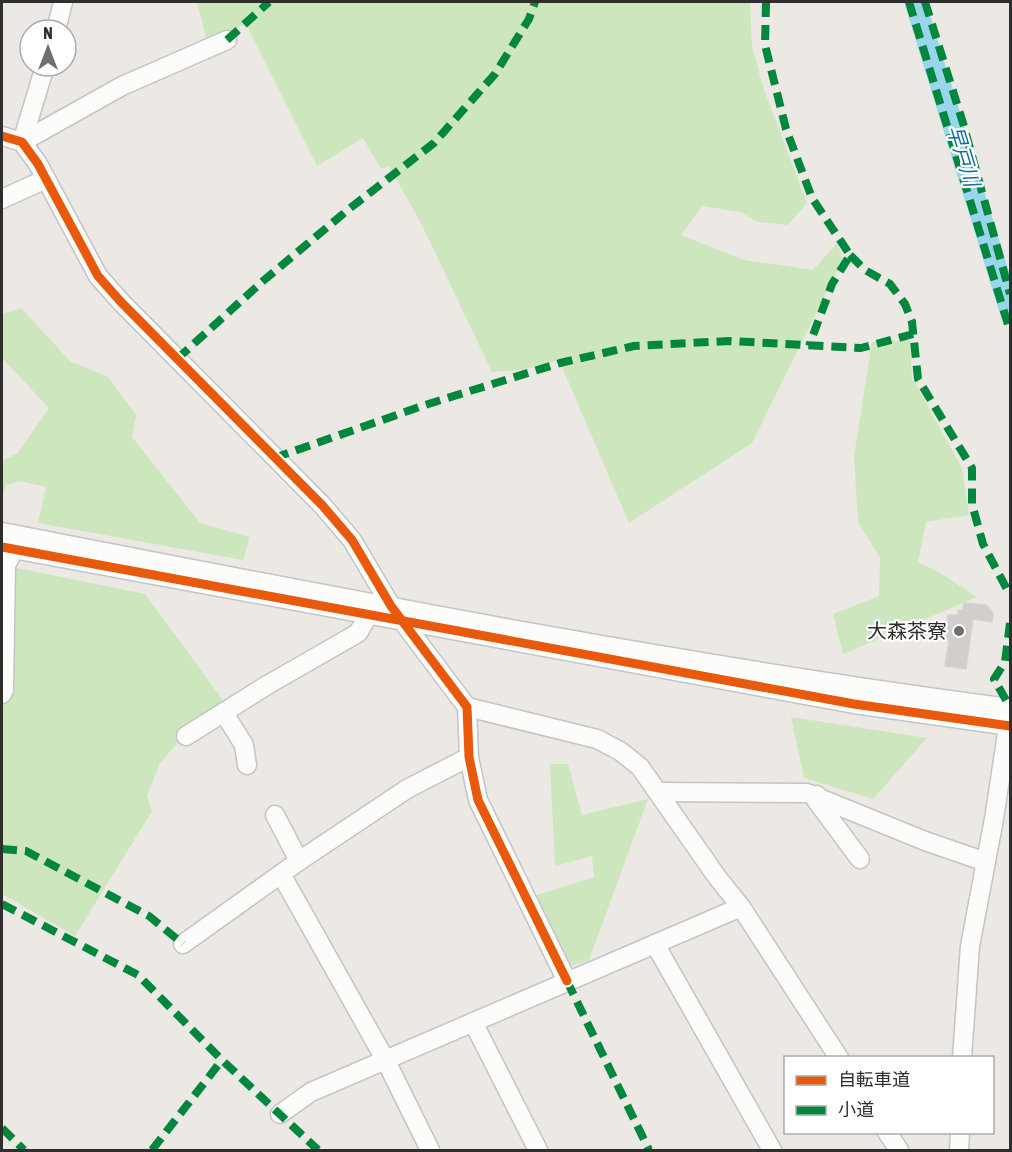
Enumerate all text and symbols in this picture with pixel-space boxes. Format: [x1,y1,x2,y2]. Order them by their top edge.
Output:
north arrow [18,18,78,78]
text: N [43,24,53,42]
water label: 早戸川 [943,122,985,191]
place label: 大森茶寮 [867,619,947,642]
marker: 大森茶寮 [952,624,966,638]
legend [784,1056,994,1134]
text: 自転車道 [838,1069,910,1090]
text: 小道 [838,1099,874,1120]

